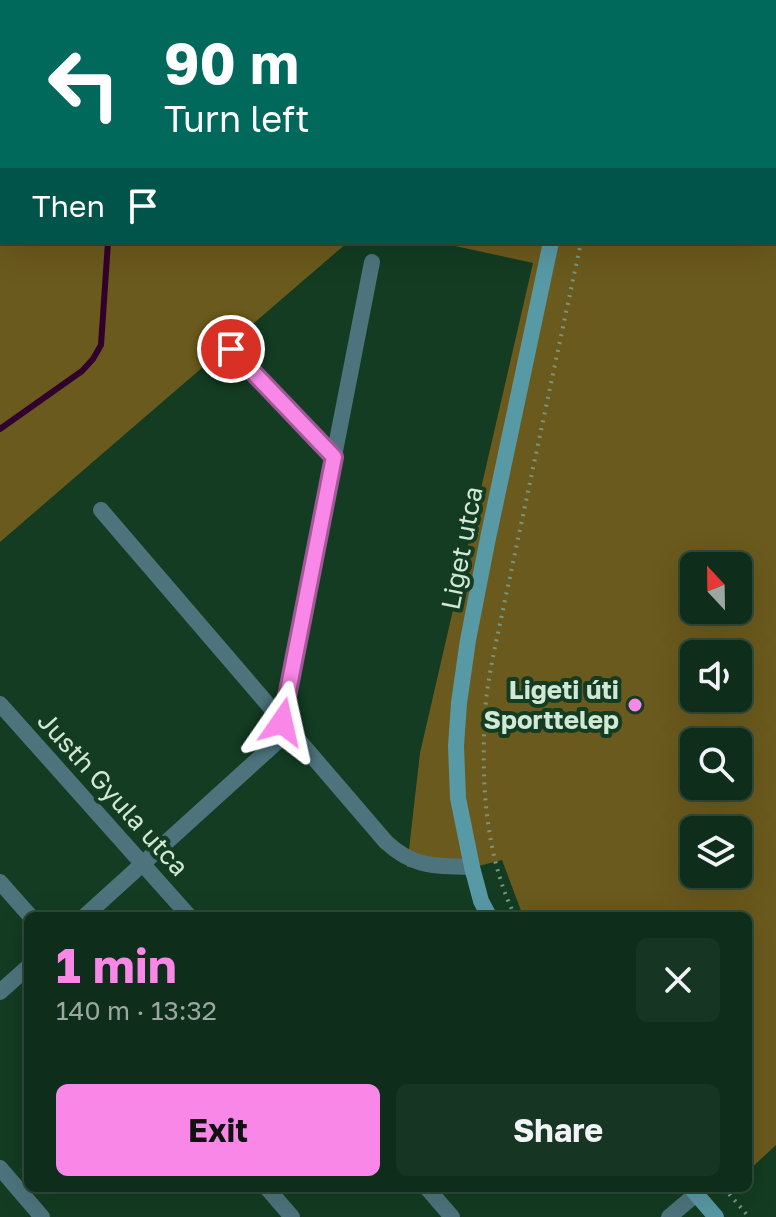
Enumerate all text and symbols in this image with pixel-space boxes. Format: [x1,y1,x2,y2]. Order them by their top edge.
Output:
text: 90 m [164,29,299,96]
icon: left [32,32,136,136]
text: Turn left [164,97,310,140]
icon: arrive [121,184,165,228]
text: Then [32,188,105,224]
pin [197,315,265,383]
icon: arrive [209,327,253,371]
street label: Liget utca [434,484,489,612]
north arrow [680,552,752,624]
map controls [680,552,752,888]
button: sound [680,640,752,712]
place label: Ligeti úti Sporttelep [484,674,619,735]
position arrow [240,680,324,764]
marker: Ligeti úti Sporttelep [626,696,644,714]
street label: Justh Gyula utca [32,705,195,882]
button: search [680,728,752,800]
button: layers [680,816,752,888]
text: 1 min [56,936,177,994]
button: close [636,938,720,1022]
text: 140 m · 13:32 [56,995,217,1026]
button: Exit [56,1084,380,1176]
button: Share [396,1084,720,1176]

